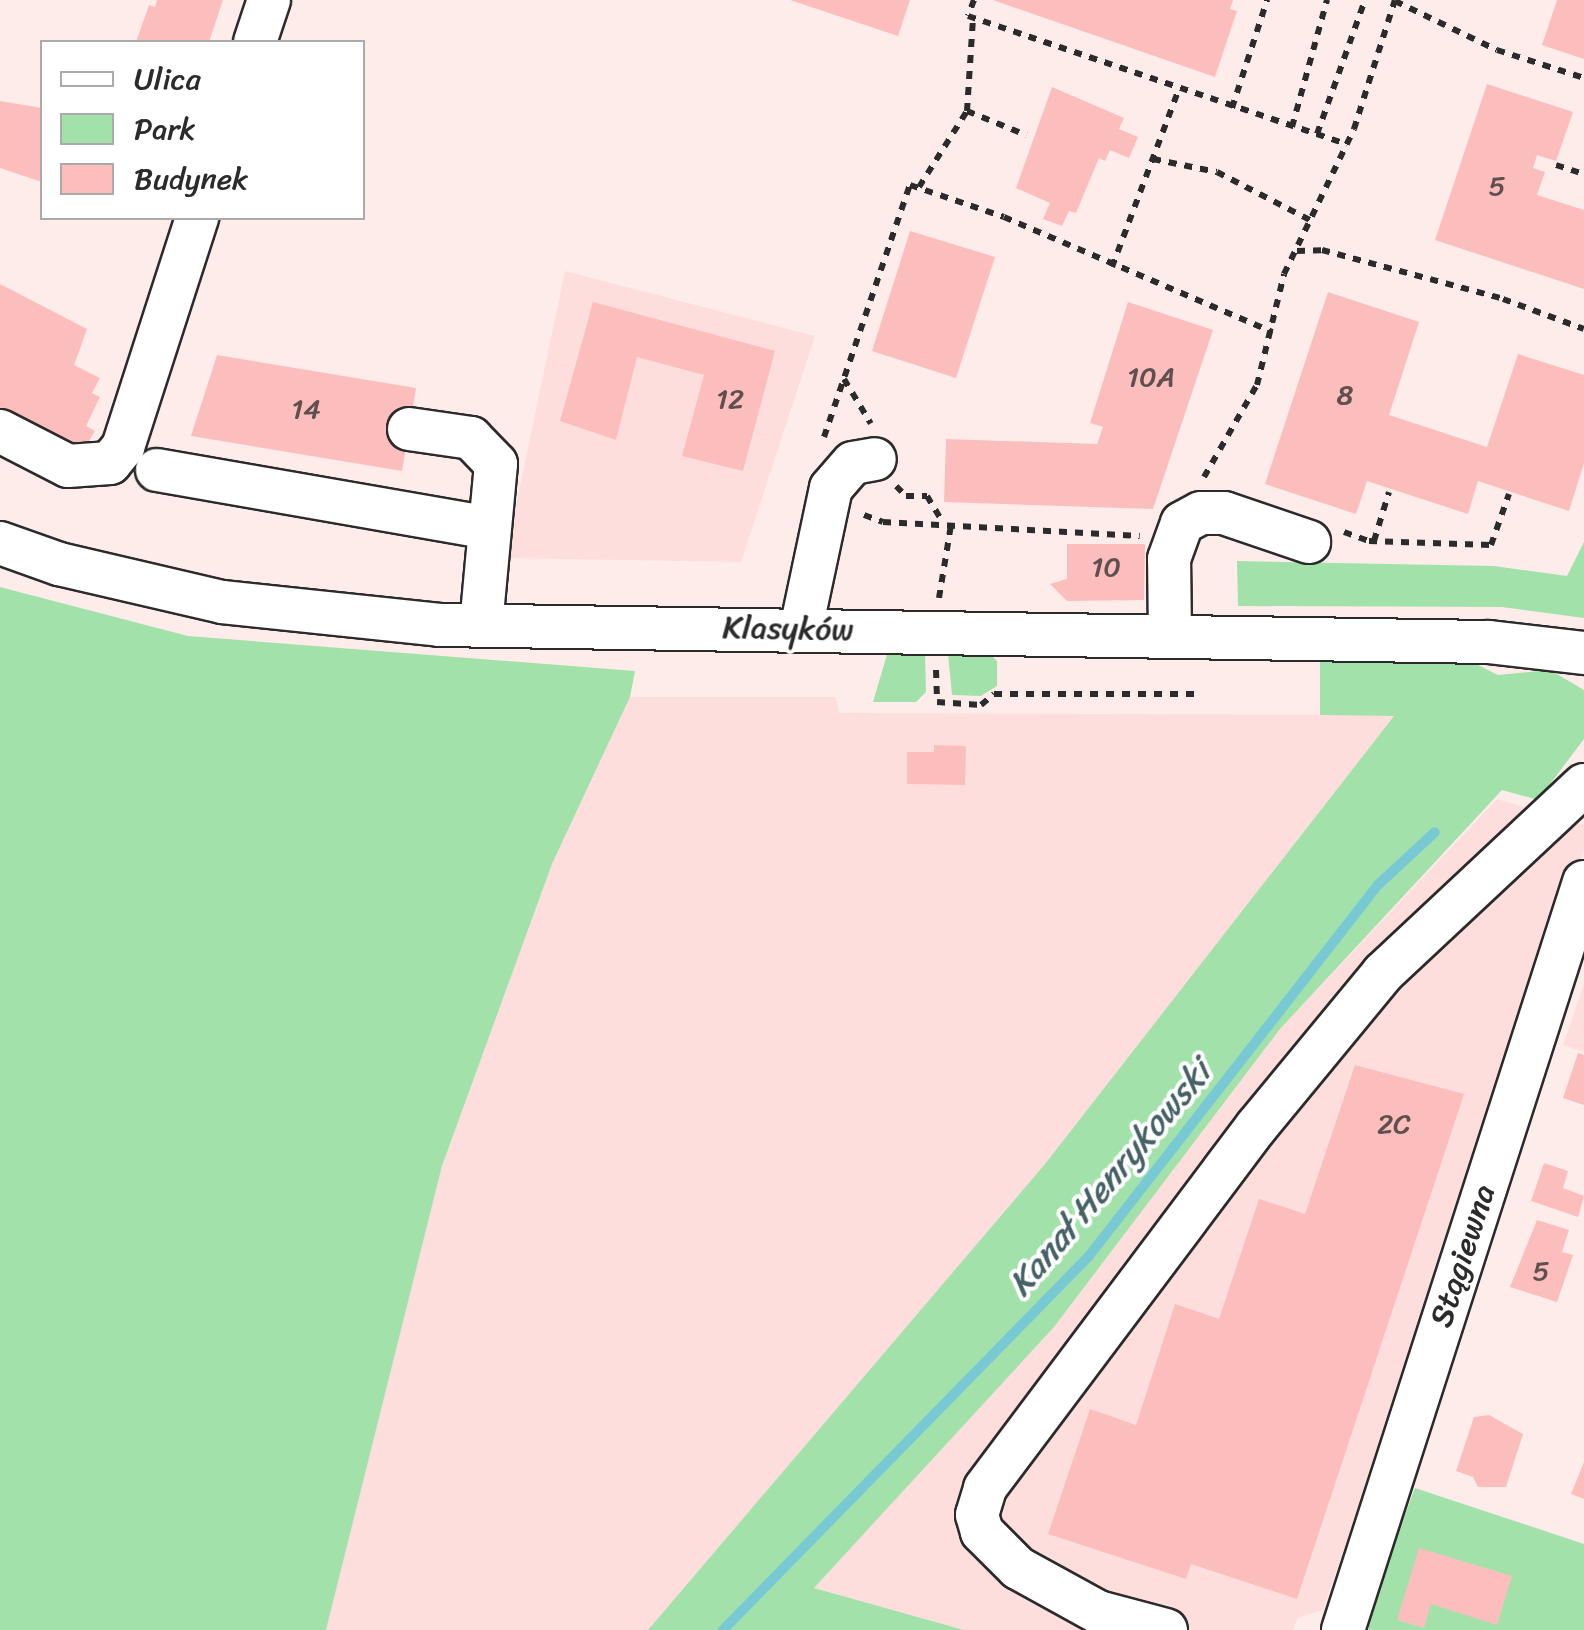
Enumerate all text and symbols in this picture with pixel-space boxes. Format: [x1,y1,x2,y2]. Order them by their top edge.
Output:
legend [40,40,365,220]
text: Ulica [134,52,201,106]
text: Park [134,102,196,156]
text: Budynek [134,152,248,206]
house number: 5 [1488,169,1506,203]
house number: 10A [1127,360,1175,394]
house number: 8 [1337,378,1353,412]
house number: 12 [716,382,744,416]
house number: 14 [291,392,321,426]
house number: 10 [1091,550,1121,584]
street label: Klasyków [722,609,854,649]
water label: Kanał Henrykowski [999,1052,1219,1304]
house number: 2C [1377,1107,1411,1141]
street label: Stągiewna [1422,1180,1504,1332]
house number: 5 [1532,1254,1550,1288]

